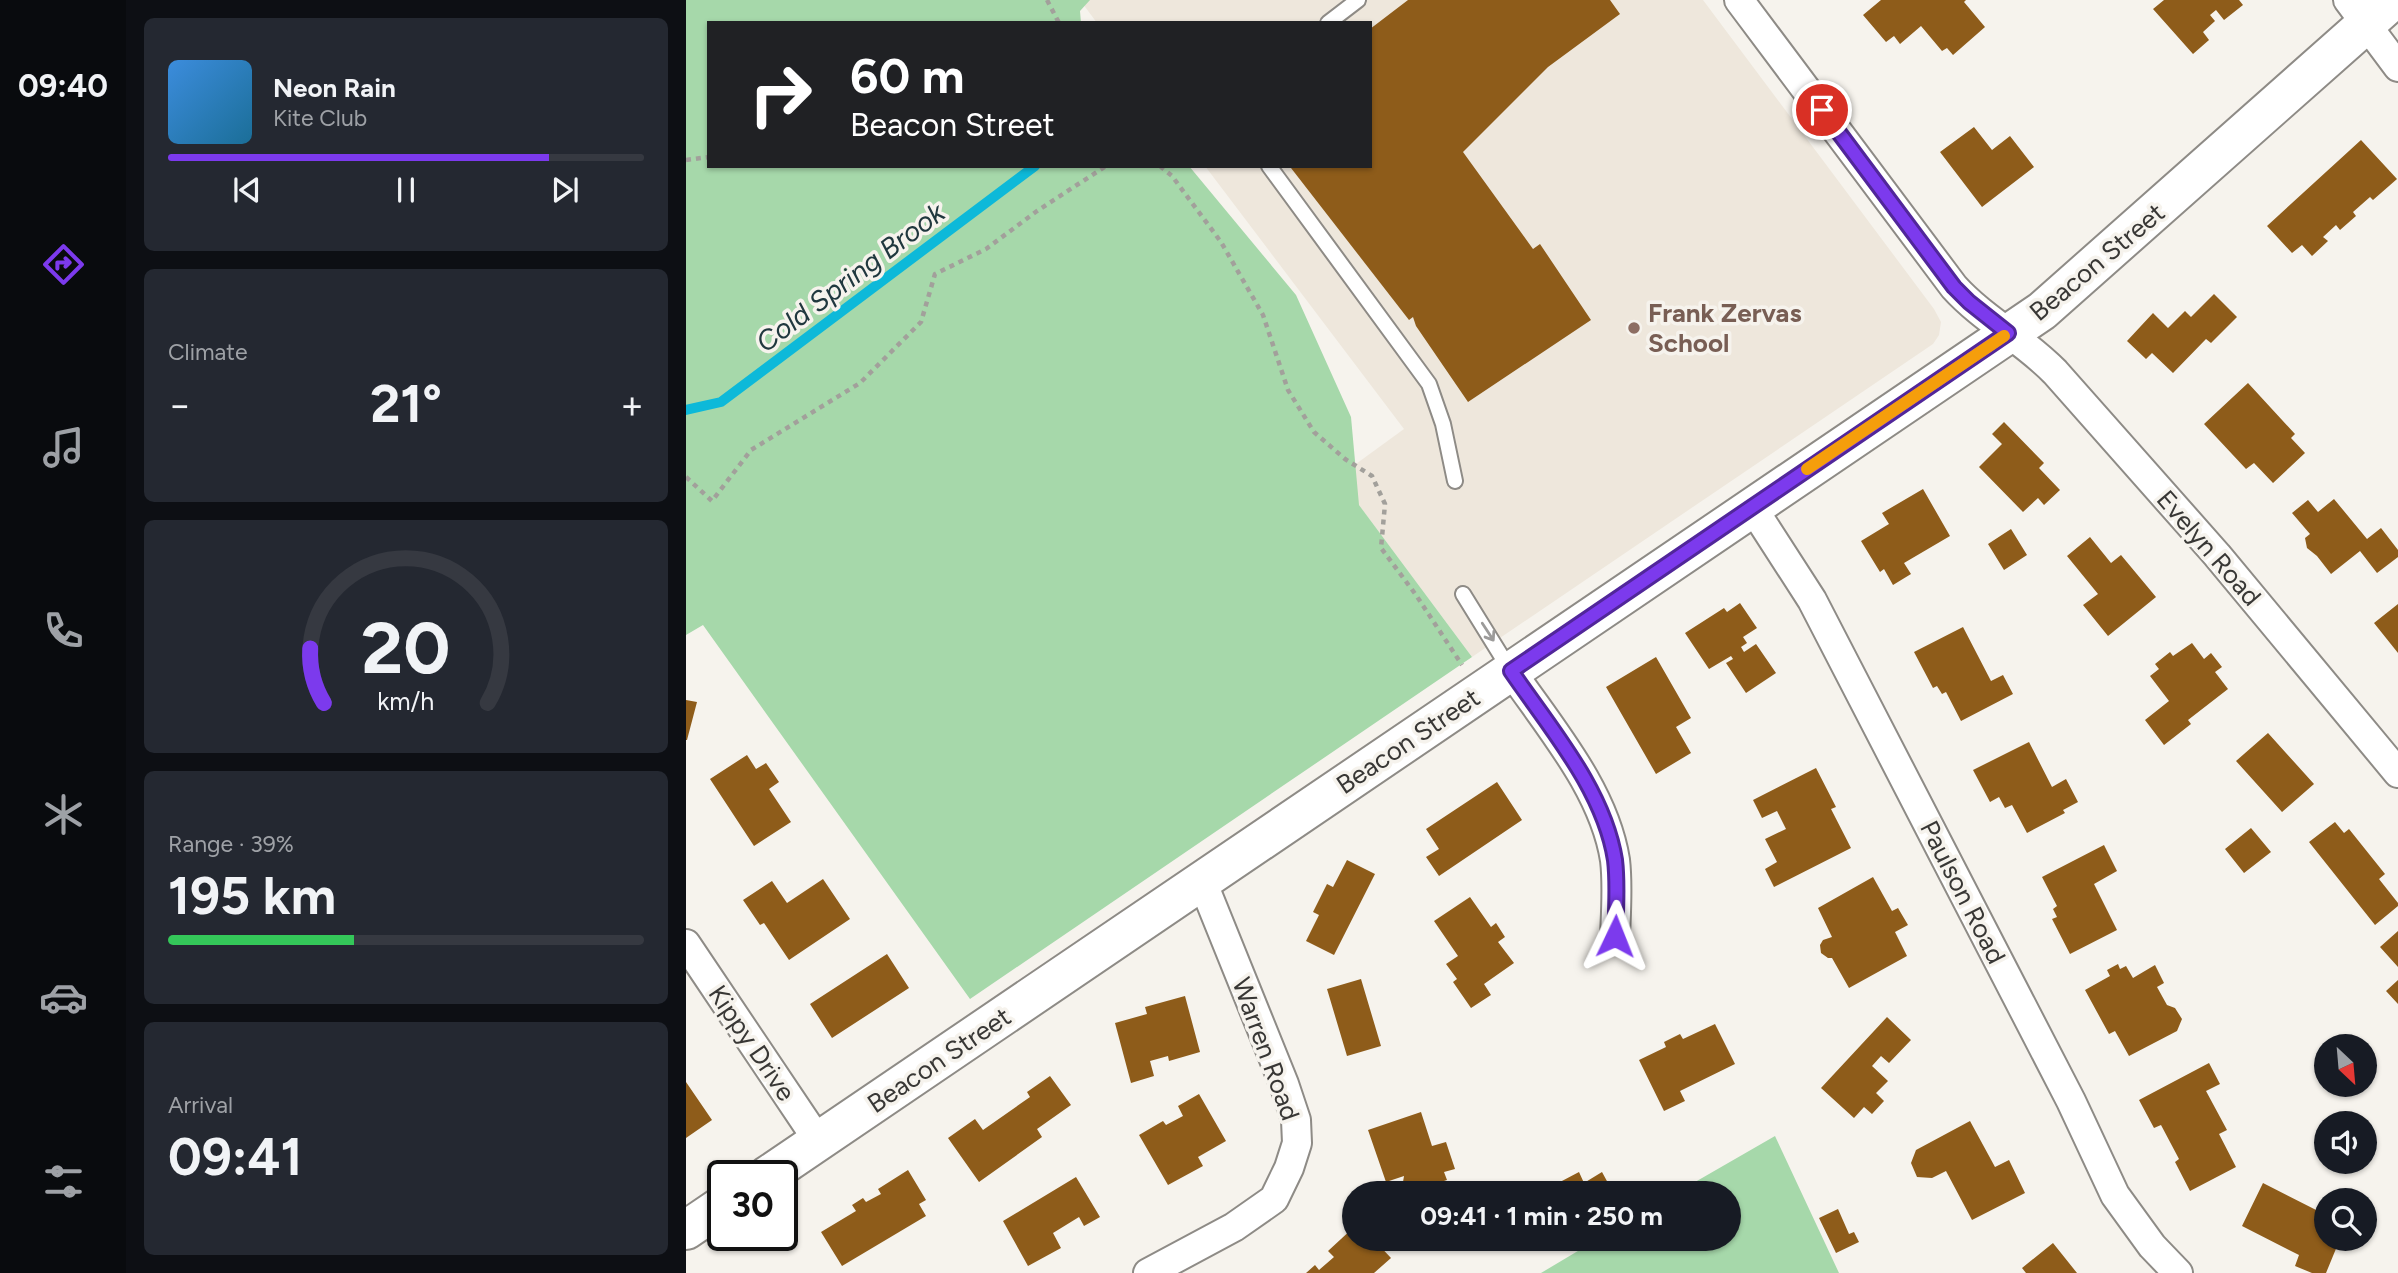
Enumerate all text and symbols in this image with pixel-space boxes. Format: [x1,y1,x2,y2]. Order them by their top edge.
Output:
text: 60 m [850,46,965,105]
icon: right [735,49,826,140]
text: 09:40 [18,67,108,105]
text: Neon Rain [273,72,396,104]
pin [1792,80,1852,140]
icon: arrive [1803,91,1841,129]
text: Kite Club [273,104,367,132]
text: Beacon Street [850,106,1055,144]
icon: previous [228,171,266,209]
icon: pause [387,171,425,209]
icon: next [546,171,584,209]
water label: Cold Spring Brook [749,194,952,359]
street label: Beacon Street [2023,196,2171,328]
icon: directions [39,240,88,289]
place label: Frank Zervas School [1648,297,1802,359]
marker: Frank Zervas School [1626,320,1642,336]
text: Climate [168,338,247,366]
text: 21° [370,373,442,435]
text: − [168,382,192,428]
text: + [620,382,644,428]
icon: music [39,423,88,472]
street label: Evelyn Road [2150,484,2268,612]
text: 20 [361,604,451,691]
icon: phone [39,606,88,655]
one-way arrow [1481,622,1495,641]
street label: Beacon Street [1330,681,1486,801]
text: km/h [377,685,435,715]
icon: climate [39,790,88,839]
street label: Paulson Road [1913,815,2013,969]
text: Range · 39% [168,830,294,858]
text: 195 km [168,865,336,927]
position arrow [1578,899,1652,973]
icon: car [39,973,88,1022]
street label: Warren Road [1225,973,1307,1125]
street label: Kippy Drive [702,979,802,1107]
street label: Beacon Street [861,1000,1017,1120]
north arrow [2314,1034,2376,1097]
map controls [2314,1034,2377,1251]
text: Arrival [168,1091,233,1119]
button: sound [2314,1111,2377,1174]
text: 09:41 [168,1126,302,1188]
icon: filters [39,1157,88,1206]
speed limit sign: 30 [707,1160,798,1251]
button: search [2314,1188,2377,1251]
text: 09:41 · 1 min · 250 m [1420,1200,1663,1232]

